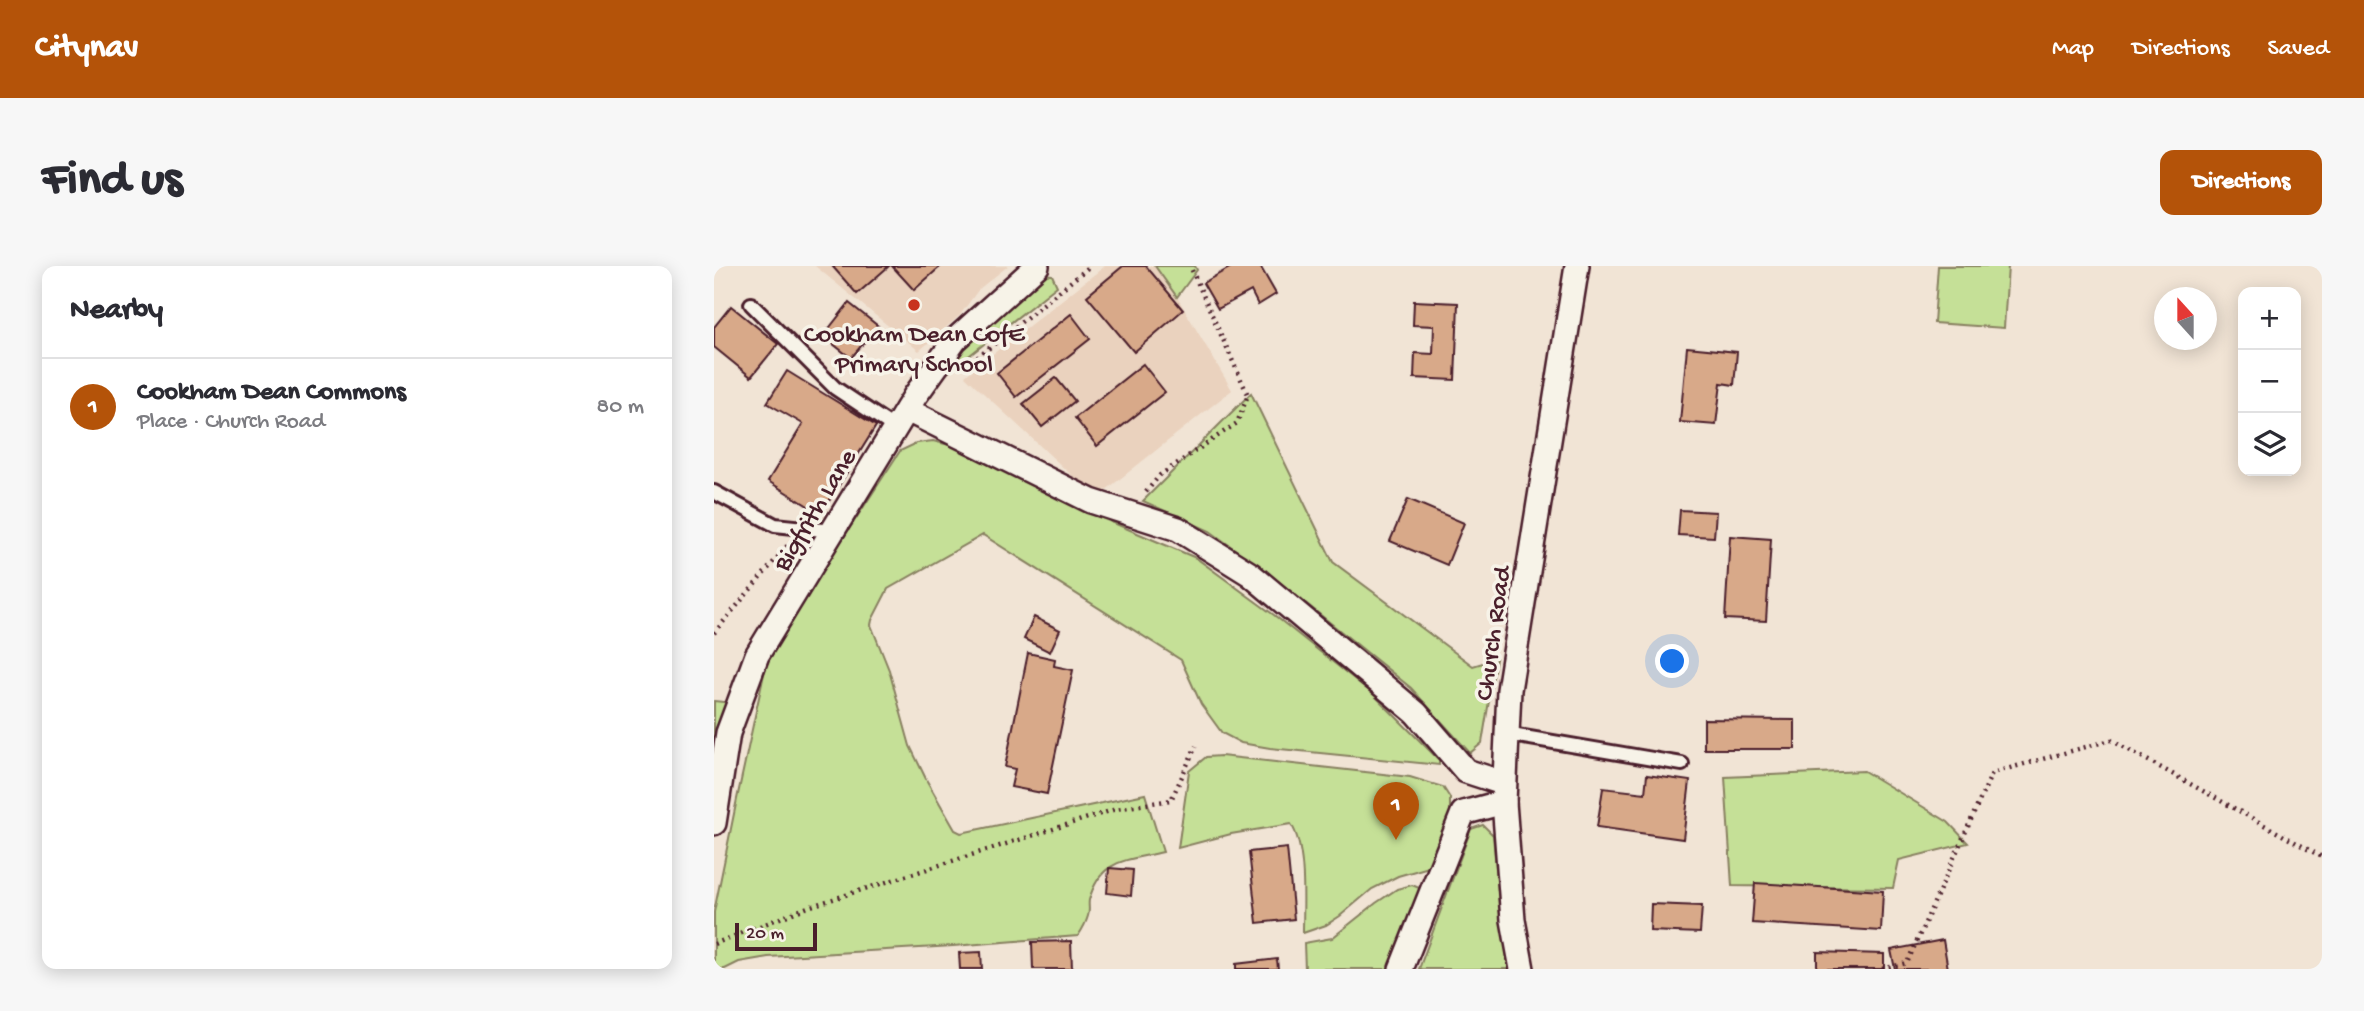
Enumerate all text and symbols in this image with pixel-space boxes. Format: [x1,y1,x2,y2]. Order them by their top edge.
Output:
text: Citynav [35,30,138,68]
text: Map [2052,35,2094,64]
text: Directions [2132,35,2230,64]
text: Saved [2268,35,2329,64]
button: Directions [2160,150,2322,215]
text: Find us [42,153,182,211]
north arrow [2154,287,2217,350]
map controls [2238,287,2301,476]
button: + [2238,287,2301,350]
text: Nearby [70,294,163,329]
marker: Cookham Dean CofE Primary School [906,297,922,313]
place label: Cookham Dean CofE Primary School [804,321,1025,382]
button: − [2238,350,2301,413]
text: Cookham Dean Commons [137,378,406,409]
text: 1 [88,394,98,421]
text: 80 m [597,394,644,421]
text: Place · Church Road [137,409,325,436]
button: layers [2238,413,2301,476]
street label: Bigfrith Lane [768,444,866,579]
street label: Church Road [1471,563,1520,703]
your location [1655,644,1689,678]
pin: 1 [1373,782,1419,840]
scale bar [735,920,817,952]
text: 20 m [746,923,784,946]

